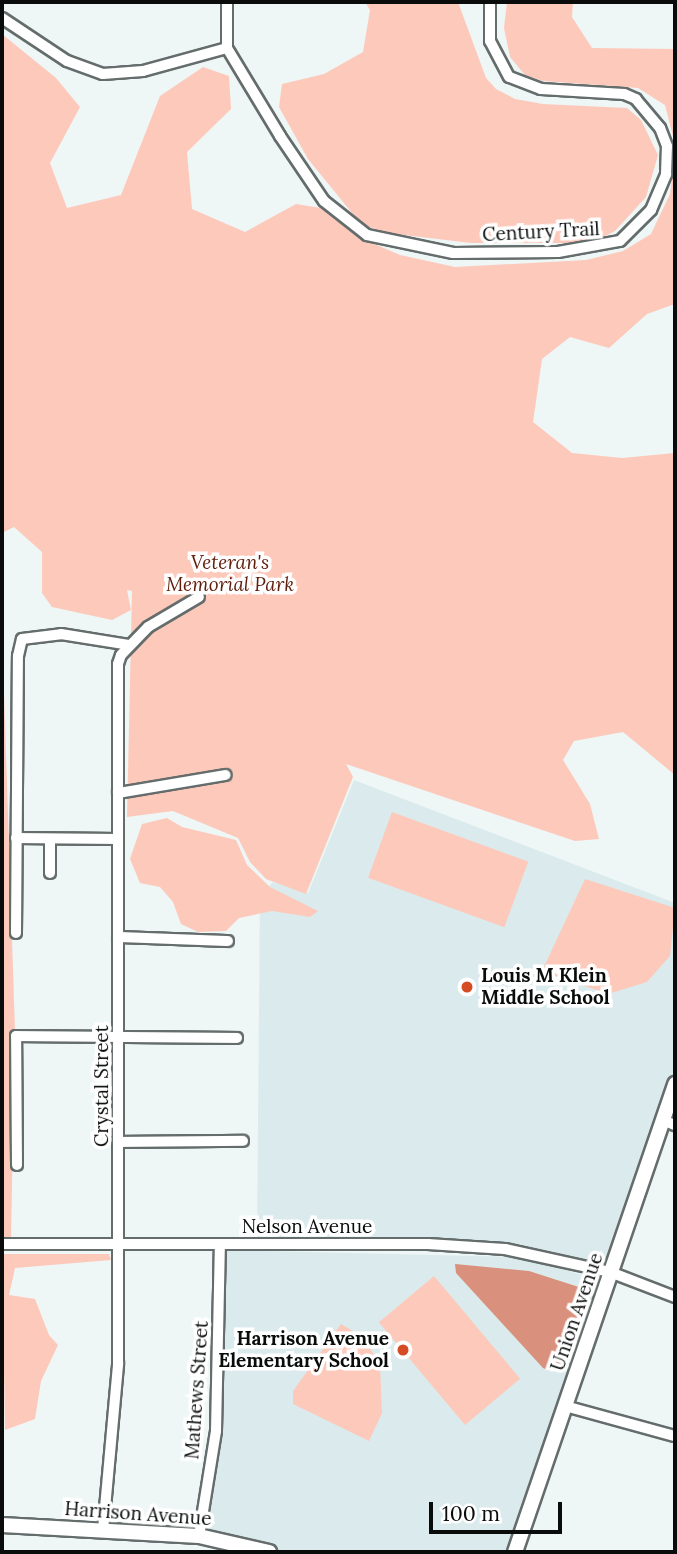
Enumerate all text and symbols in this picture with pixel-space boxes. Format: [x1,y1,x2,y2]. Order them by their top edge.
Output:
street label: Century Trail [482,218,600,246]
park label: Veteran's Memorial Park [166,552,294,596]
place label: Louis M Klein Middle School [481,965,610,1009]
marker: Louis M Klein Middle School [459,979,475,995]
street label: Crystal Street [91,1025,113,1147]
street label: Nelson Avenue [242,1216,372,1238]
street label: Union Avenue [546,1250,608,1374]
street label: Mathews Street [181,1320,213,1460]
place label: Harrison Avenue Elementary School [218,1328,389,1372]
marker: Harrison Avenue Elementary School [395,1342,411,1358]
scale bar [432,1488,565,1532]
street label: Harrison Avenue [64,1497,212,1531]
text: 100 m [442,1500,500,1527]

